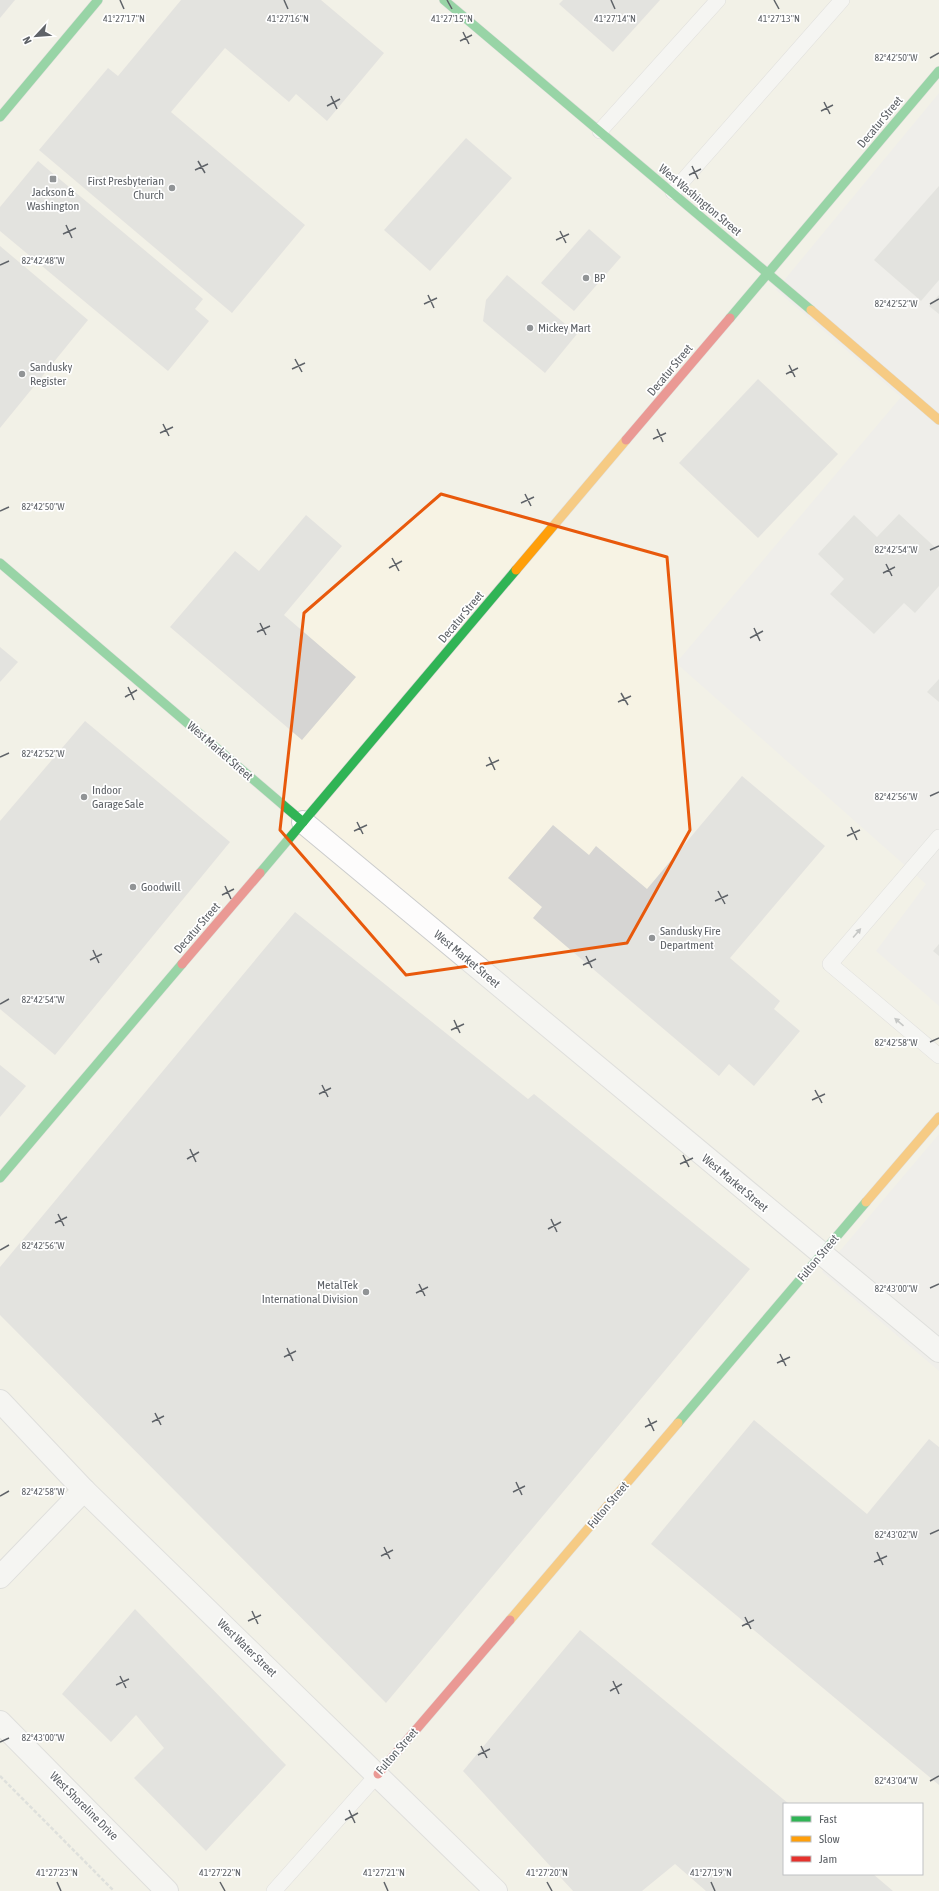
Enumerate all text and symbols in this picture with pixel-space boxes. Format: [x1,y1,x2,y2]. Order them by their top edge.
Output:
text: 41°27'17"N [103,13,145,24]
text: 41°27'16"N [267,13,309,24]
text: 41°27'15"N [431,13,473,24]
text: 41°27'14"N [594,13,636,24]
text: 41°27'13"N [758,13,800,24]
north arrow [16,16,56,56]
text: N [20,35,34,46]
text: 82°42'50"W [874,52,918,63]
street label: Decatur Street [854,93,906,151]
street label: West Washington Street [656,161,745,239]
marker: Jackson & Washington [48,174,58,184]
place label: First Presbyterian Church [87,174,164,202]
marker: First Presbyterian Church [167,183,177,193]
place label: Jackson & Washington [27,185,79,213]
text: 82°42'48"W [21,255,65,266]
place label: BP [594,271,606,285]
marker: BP [581,273,591,283]
text: 82°42'52"W [874,298,918,309]
place label: Mickey Mart [538,321,591,335]
marker: Mickey Mart [525,323,535,333]
street label: Decatur Street [644,341,696,399]
place label: Sandusky Register [30,360,72,388]
marker: Sandusky Register [17,369,27,379]
text: 82°42'50"W [21,501,65,512]
text: 82°42'54"W [874,544,918,555]
street label: Decatur Street [435,588,487,646]
street label: West Market Street [184,719,256,784]
text: 82°42'52"W [21,748,65,759]
place label: Indoor Garage Sale [92,783,144,811]
text: 82°42'56"W [874,791,918,802]
marker: Indoor Garage Sale [79,792,89,802]
place label: Goodwill [141,880,181,894]
marker: Goodwill [128,882,138,892]
street label: Decatur Street [171,899,223,956]
place label: Sandusky Fire Department [660,924,721,952]
street label: West Market Street [431,927,503,991]
one-way arrow [852,928,861,938]
marker: Sandusky Fire Department [647,933,657,943]
text: 82°42'54"W [21,994,65,1005]
one-way arrow [894,1018,903,1027]
text: 82°42'58"W [874,1037,918,1048]
street label: West Market Street [699,1151,771,1215]
street label: Fulton Street [794,1231,842,1284]
text: 82°42'56"W [21,1240,65,1251]
place label: MetalTek International Division [262,1278,359,1306]
text: 82°43'00"W [874,1283,918,1294]
marker: MetalTek International Division [361,1287,371,1297]
street label: Fulton Street [584,1478,632,1531]
text: 82°42'58"W [21,1486,65,1497]
text: 82°43'02"W [874,1529,918,1540]
street label: West Water Street [214,1616,280,1680]
street label: Fulton Street [373,1725,421,1777]
text: 82°43'00"W [21,1732,65,1743]
street label: West Shoreline Drive [47,1769,121,1843]
text: 82°43'04"W [874,1775,918,1786]
legend [783,1803,923,1875]
text: Fast [819,1812,837,1826]
text: Slow [819,1832,840,1846]
text: Jam [819,1852,837,1866]
text: 41°27'23"N [36,1867,78,1878]
text: 41°27'22"N [199,1867,241,1878]
text: 41°27'21"N [363,1867,405,1878]
text: 41°27'20"N [526,1867,568,1878]
text: 41°27'19"N [690,1867,732,1878]

